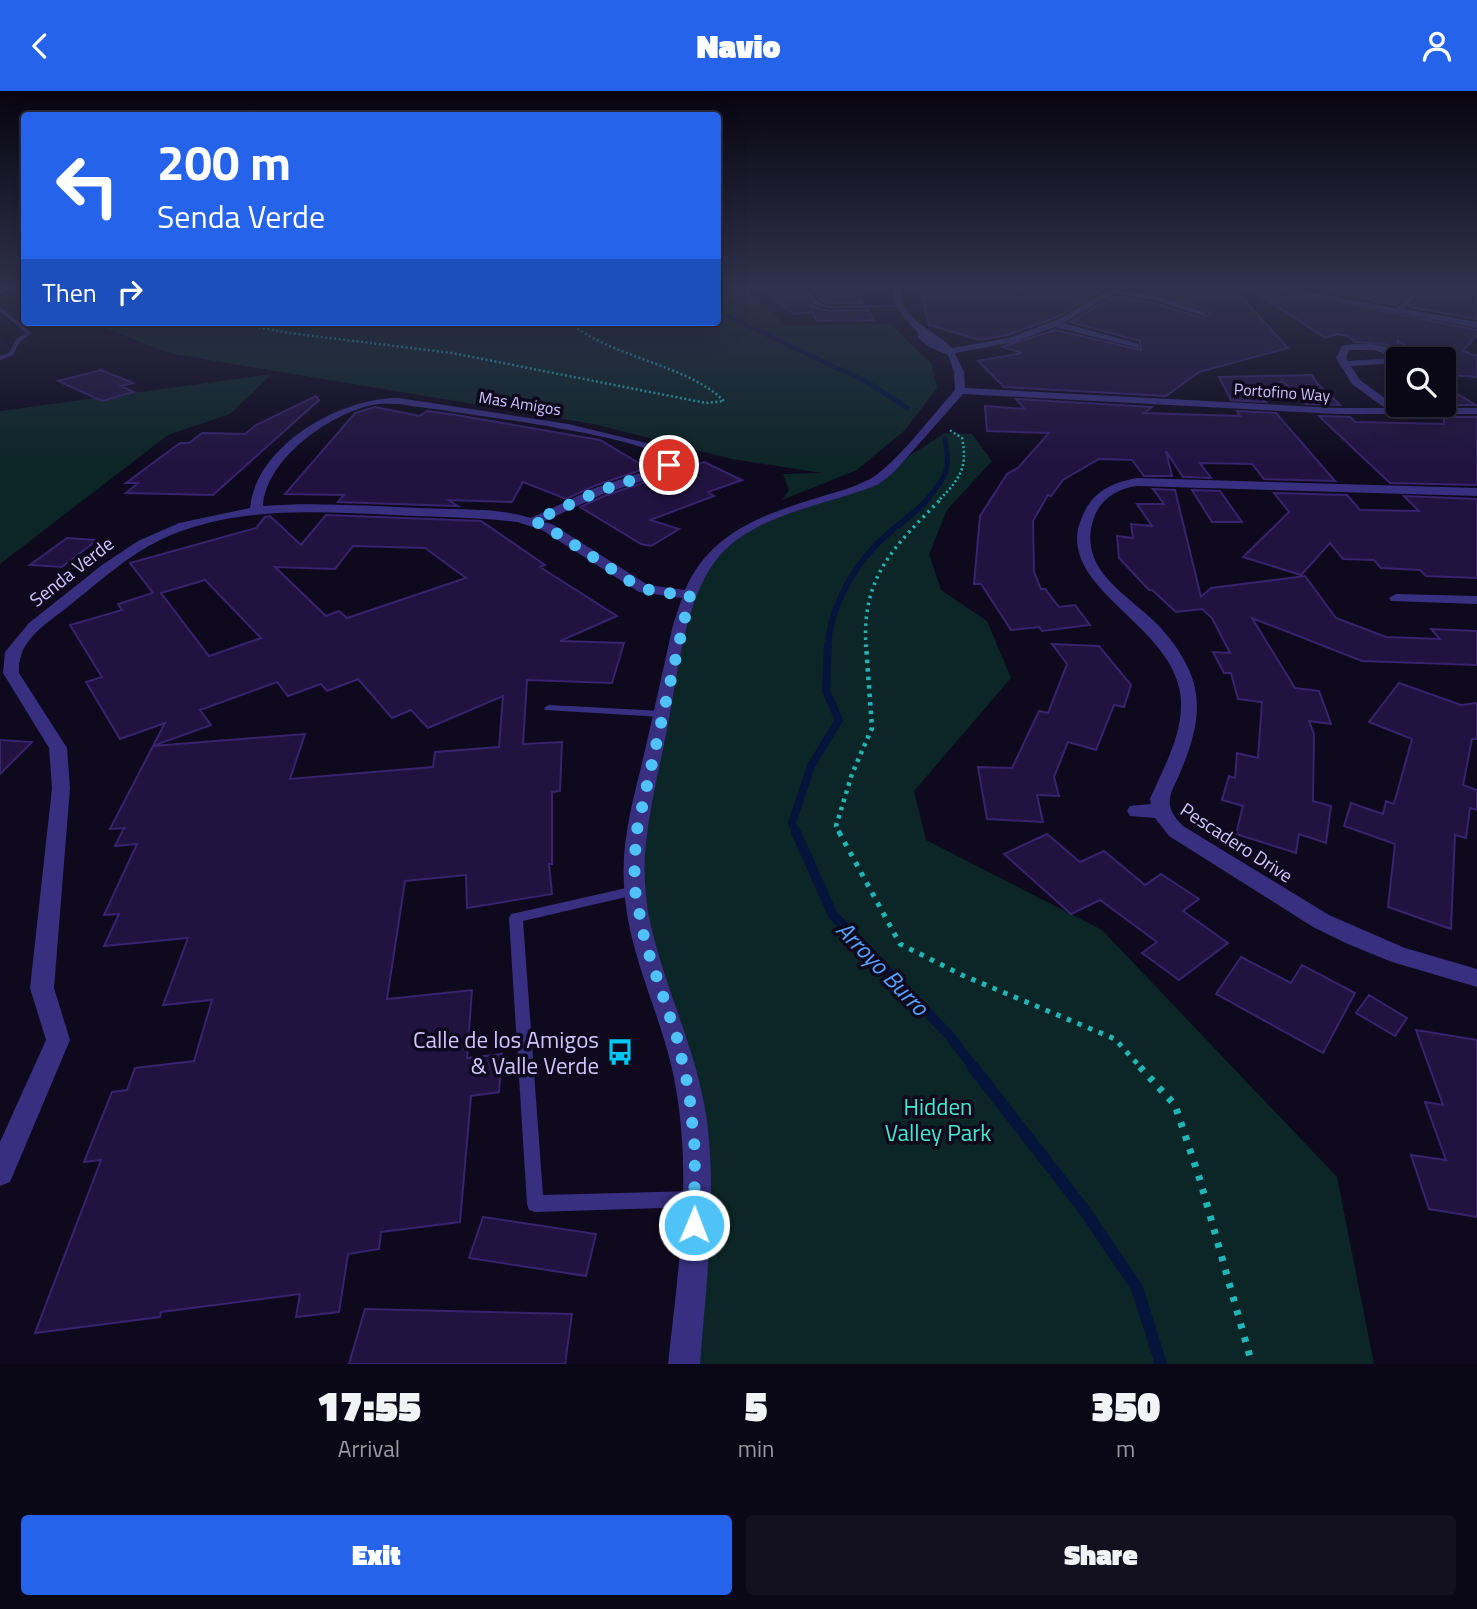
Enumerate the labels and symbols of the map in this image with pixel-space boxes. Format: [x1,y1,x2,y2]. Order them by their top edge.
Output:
street label: Portofino Way [1233,377,1331,407]
street label: Mas Amigos [477,385,563,421]
pin [639,435,699,495]
street label: Senda Verde [23,529,119,613]
street label: Pescadero Drive [1175,795,1299,889]
water label: Arroyo Burro [828,912,938,1024]
place label: Calle de los Amigos & Valle Verde [413,1022,599,1083]
bus stop icon: Calle de los Amigos & Valle Verde [605,1037,635,1067]
park label: Hidden Valley Park [885,1089,991,1150]
position arrow [657,1188,731,1262]

